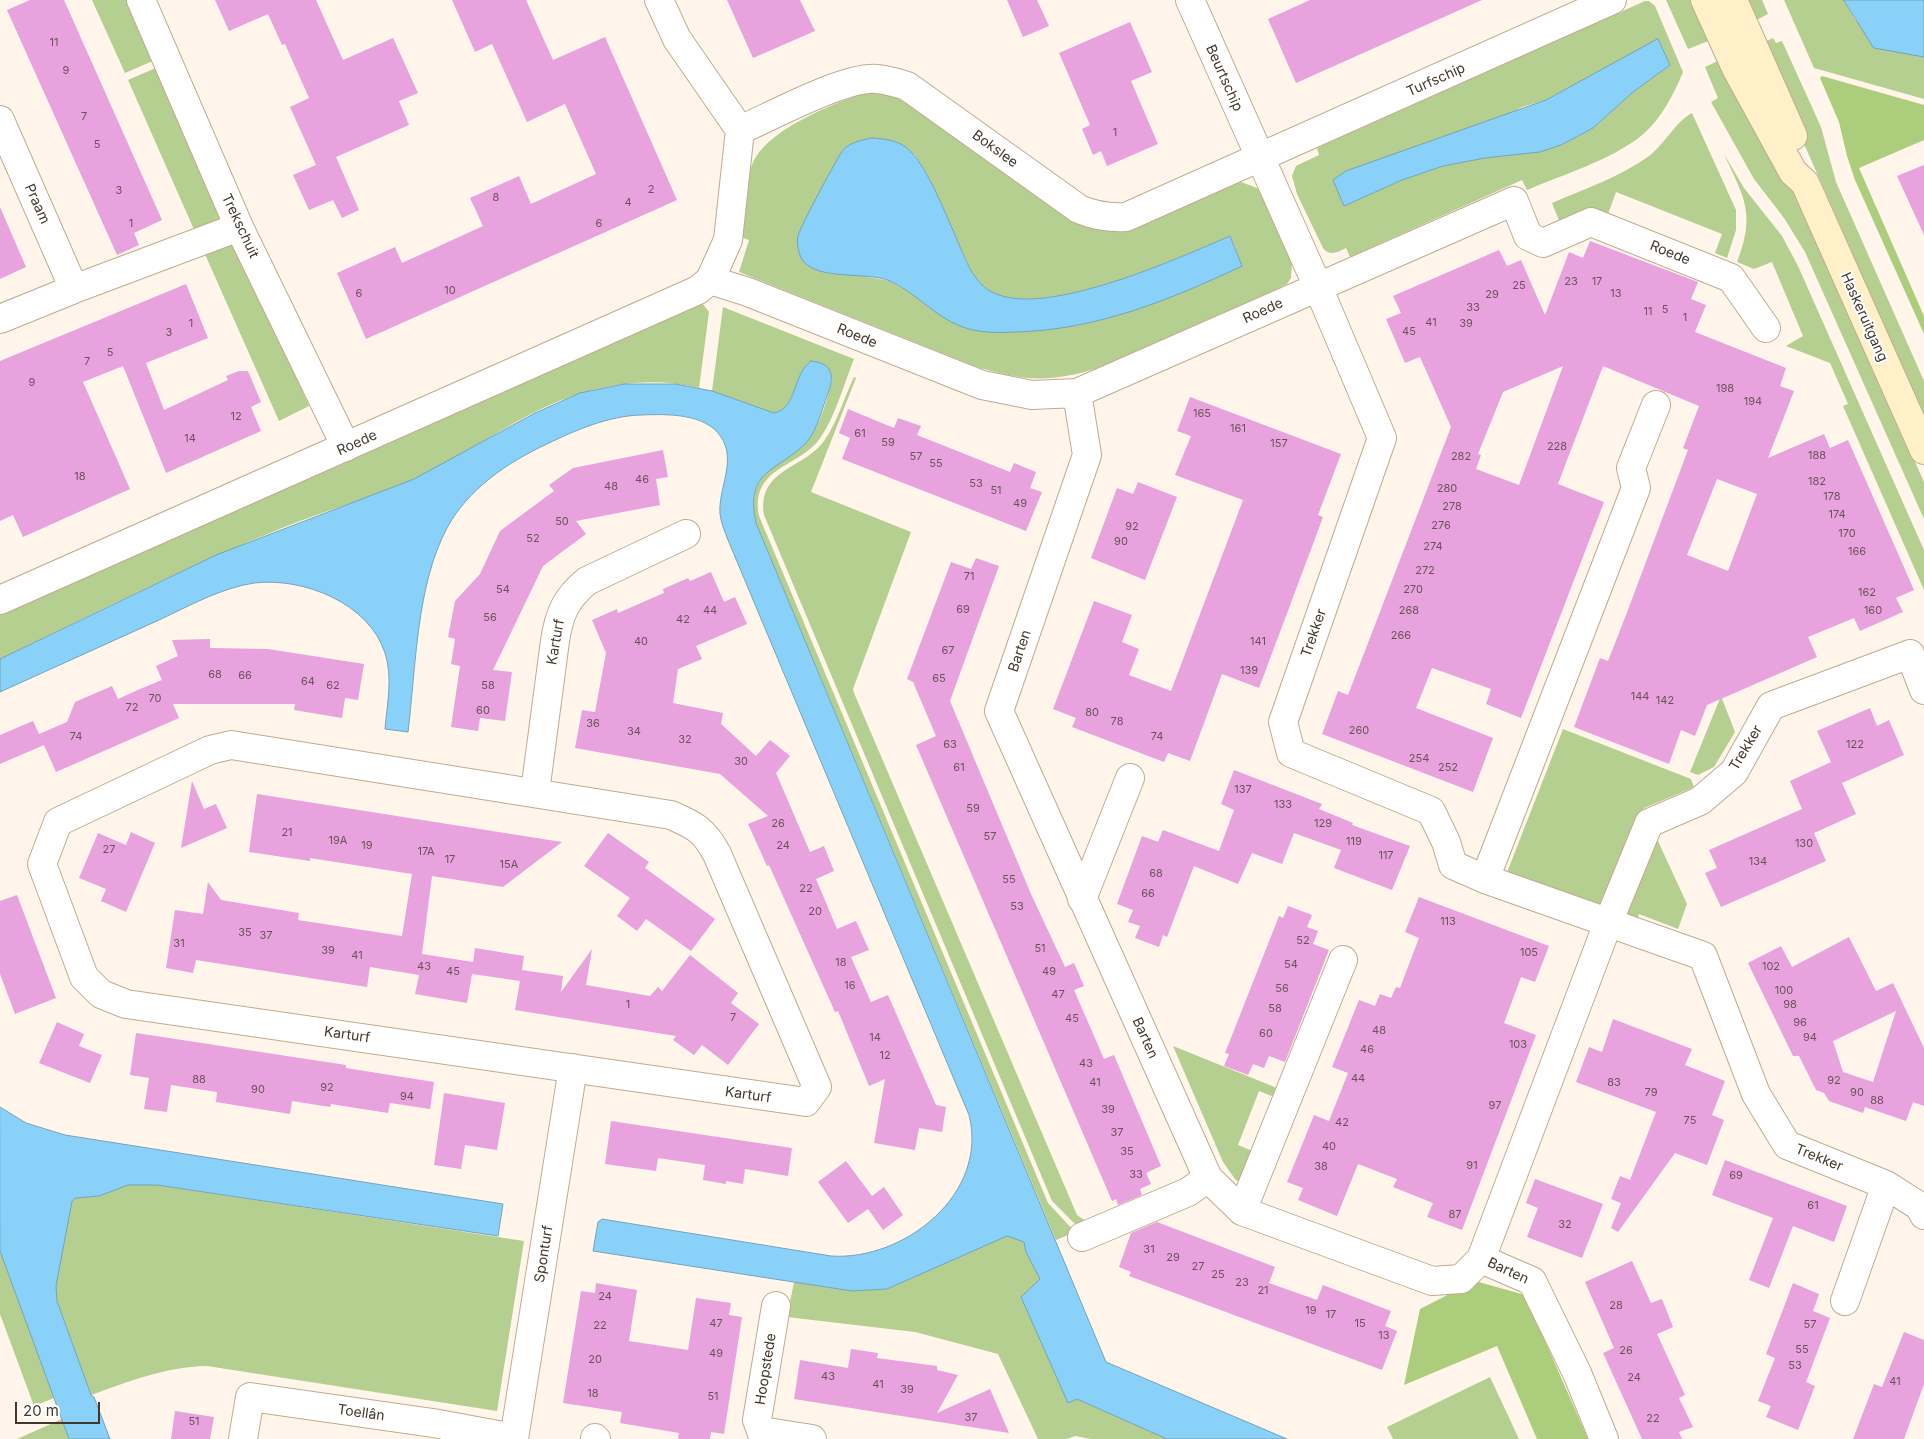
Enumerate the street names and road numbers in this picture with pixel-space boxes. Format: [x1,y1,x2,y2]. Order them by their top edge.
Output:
street label: Beurtschip [1202,42,1246,114]
street label: Turfschip [1404,60,1468,100]
street label: Bokslee [969,127,1021,171]
street label: Praam [21,181,53,227]
street label: Trekschuit [218,191,262,261]
street label: Roede [1647,237,1693,269]
street label: Haskeruitgang [1837,270,1891,364]
street label: Roede [1240,295,1286,327]
street label: Roede [834,320,880,352]
street label: Roede [334,427,380,459]
street label: Trekker [1298,607,1330,659]
street label: Karturf [544,618,568,666]
street label: Barten [1005,628,1035,674]
street label: Trekker [1726,722,1766,774]
street label: Barten [1129,1015,1161,1061]
street label: Karturf [323,1023,371,1047]
street label: Karturf [724,1083,772,1107]
street label: Trekker [1793,1141,1845,1175]
street label: Sponturf [531,1224,557,1284]
street label: Barten [1485,1254,1531,1288]
street label: Hoopstede [752,1332,780,1406]
street label: Toellân [336,1401,386,1425]

